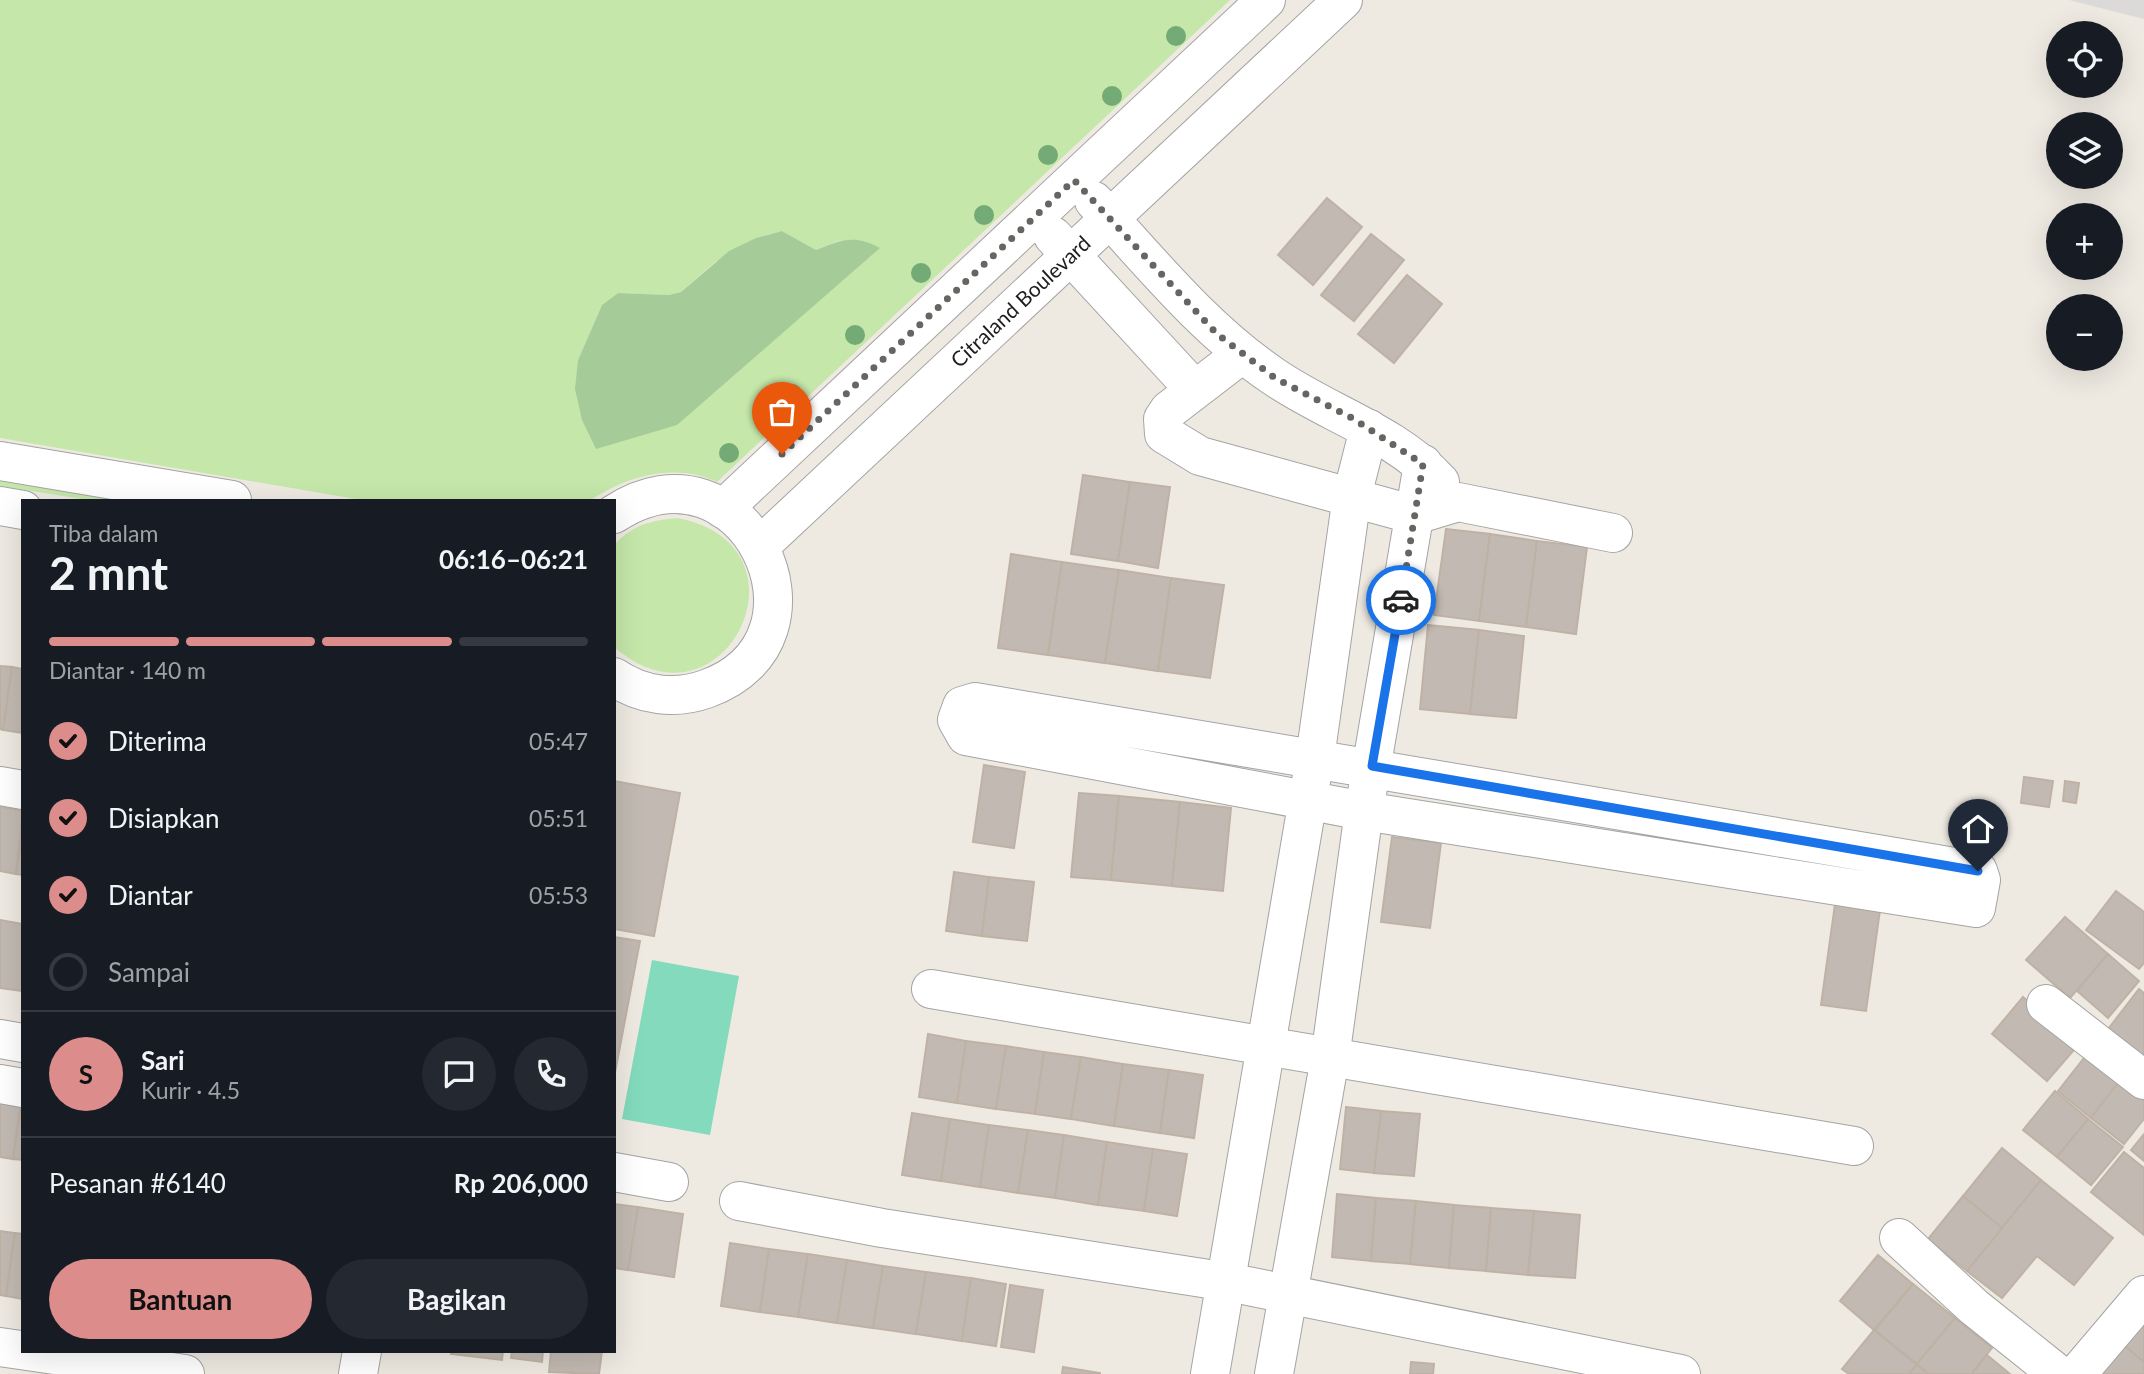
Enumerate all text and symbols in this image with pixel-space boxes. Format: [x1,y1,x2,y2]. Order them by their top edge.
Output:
map controls [2046,21,2123,371]
button: locate [2046,21,2123,98]
button: layers [2046,112,2123,189]
button: + [2046,203,2123,280]
street label: Citraland Boulevard [945,230,1095,372]
button: − [2046,294,2123,371]
pin [752,382,812,454]
icon: bag [763,393,801,431]
text: Tiba dalam [49,519,158,547]
text: 06:16–06:21 [439,543,588,575]
text: 2 mnt [49,545,168,600]
courier [1366,565,1436,635]
icon: car [1382,581,1420,619]
text: Diantar · 140 m [49,656,206,684]
icon: check [49,722,87,760]
text: Diterima [108,725,207,757]
text: 05:47 [529,727,588,755]
icon: check [49,799,87,837]
pin [1948,799,2008,871]
text: Disiapkan [108,802,219,834]
text: 05:51 [529,804,588,832]
icon: home [1959,810,1997,848]
icon: check [49,876,87,914]
text: Diantar [108,879,193,911]
text: 05:53 [529,881,588,909]
text: Sampai [108,956,190,988]
button: chat [422,1037,496,1111]
button: phone [514,1037,588,1111]
text: Sari [141,1044,185,1076]
text: S [79,1058,93,1090]
text: Kurir · 4.5 [141,1076,240,1104]
text: Pesanan #6140 [49,1167,226,1199]
text: Rp 206,000 [454,1167,588,1199]
button: Bantuan [49,1259,312,1339]
button: Bagikan [326,1259,588,1339]

